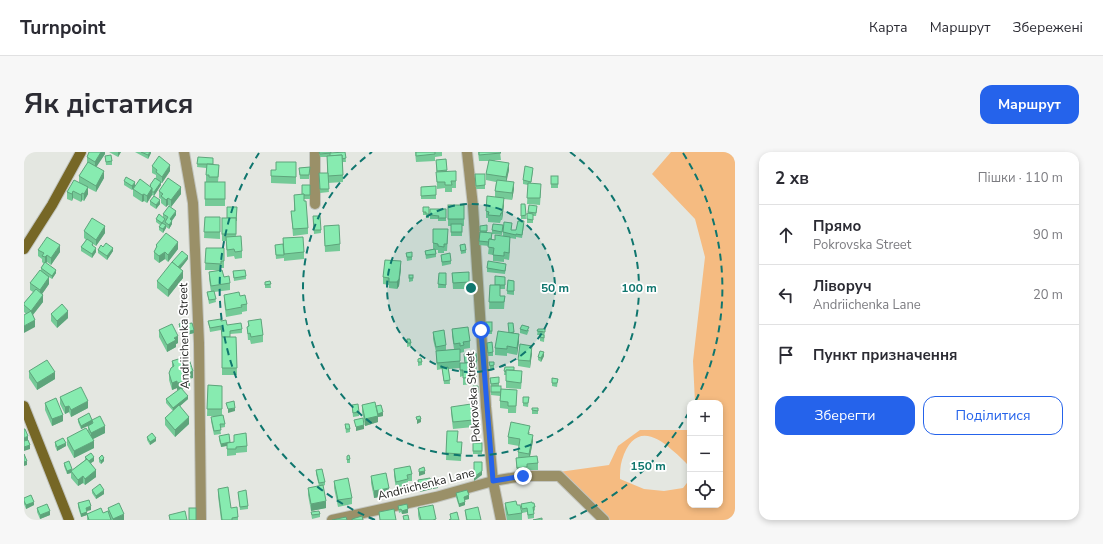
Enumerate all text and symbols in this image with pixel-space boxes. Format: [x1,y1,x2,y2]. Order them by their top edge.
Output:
text: Turnpoint [20,15,106,41]
text: Карта [869,18,908,37]
text: Маршрут [930,18,990,37]
text: Збережені [1012,18,1083,37]
text: Як дістатися [24,85,193,123]
button: Маршрут [980,85,1079,124]
text: 2 хв [775,167,809,190]
text: Пішки · 110 m [978,169,1063,187]
text: Прямо [813,216,861,236]
icon: ahead [775,224,797,246]
text: 90 m [1033,226,1063,244]
text: Pokrovska Street [813,236,911,254]
text: Ліворуч [813,276,872,296]
text: 50 m [541,280,569,296]
text: 100 m [621,280,657,296]
centre of rings [464,281,478,295]
street label: Andriichenka Street [175,282,193,389]
icon: left [775,284,797,306]
text: 20 m [1033,286,1063,304]
text: Andriichenka Lane [813,296,921,314]
route start [472,321,490,339]
icon: arrive [775,344,797,366]
text: Пункт призначення [813,345,958,365]
street label: Pokrovska Street [462,350,484,443]
button: Зберегти [775,396,915,435]
button: Поділитися [923,396,1063,435]
map controls [687,400,723,508]
button: + [687,400,723,436]
button: − [687,436,723,472]
text: 150 m [630,458,666,474]
street label: Andriichenka Lane [376,464,476,504]
route end [514,467,532,485]
button: locate [687,472,723,508]

